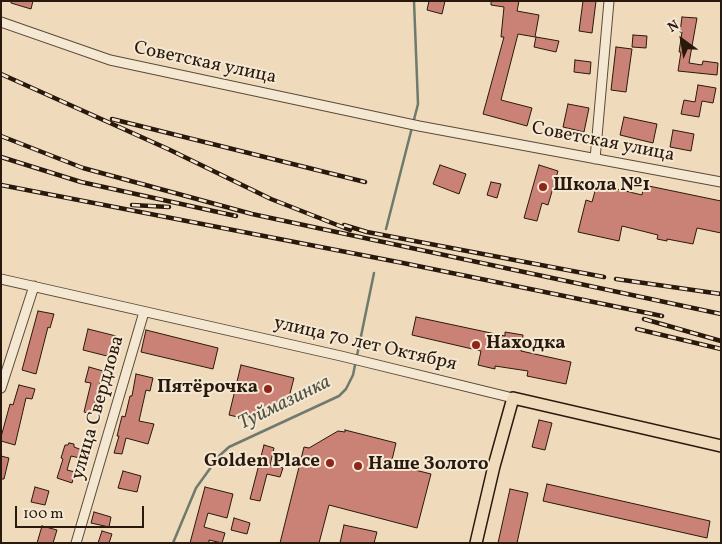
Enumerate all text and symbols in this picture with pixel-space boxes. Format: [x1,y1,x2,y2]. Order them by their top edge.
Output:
north arrow [657,15,707,65]
text: N [664,16,683,38]
street label: Советская улица [132,38,278,90]
street label: Советская улица [530,118,676,168]
place label: Школа №1 [553,176,650,198]
marker: Школа №1 [537,181,549,193]
street label: улица 70 лет Октября [271,313,459,377]
street label: улица Свердлова [68,333,130,483]
place label: Находка [486,334,566,356]
marker: Находка [470,339,482,351]
water label: Туймазинка [235,371,335,437]
place label: Пятёрочка [157,378,258,400]
marker: Пятёрочка [262,383,274,395]
place label: Golden Place [204,452,320,474]
place label: Наше Золото [368,455,489,477]
marker: Golden Place [324,457,336,469]
marker: Наше Золото [352,460,364,472]
scale bar [18,496,146,528]
text: 100 m [23,504,63,525]

